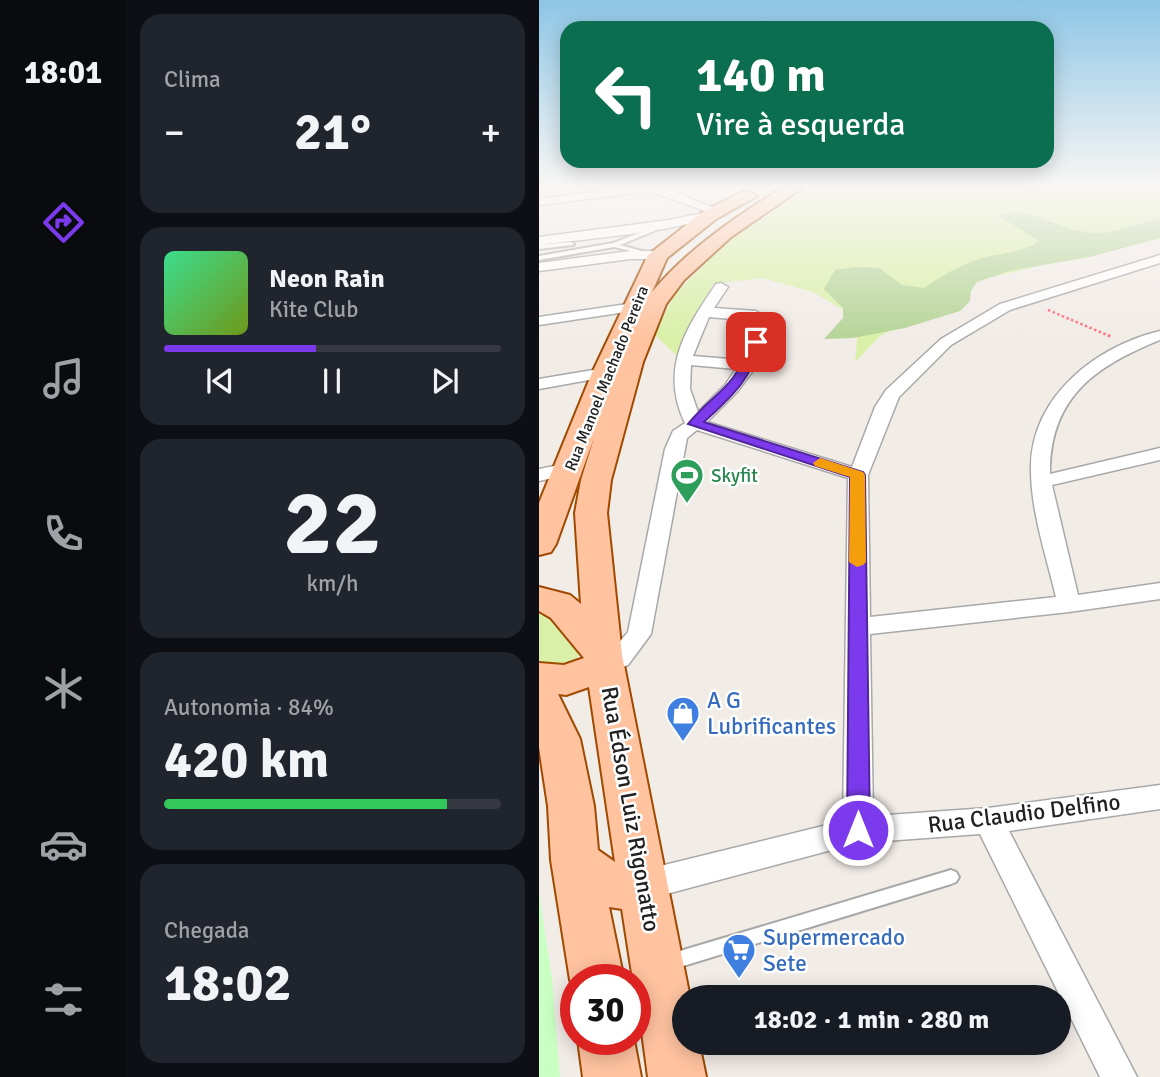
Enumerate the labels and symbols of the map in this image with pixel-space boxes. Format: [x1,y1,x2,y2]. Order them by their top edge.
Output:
street label: Rua Manoel Machado Pereira [561,283,653,474]
pin [726,312,786,372]
sports icon: Skyfit [668,456,706,505]
place label: Skyfit [711,464,758,488]
street label: Rua Édson Luiz Rigonatto [595,684,666,934]
place label: A G Lubrificantes [707,686,836,741]
shop icon: A G Lubrificantes [664,694,702,743]
street label: Rua Claudio Delfino [926,787,1122,840]
position arrow [821,793,895,867]
place label: Supermercado Sete [763,923,905,978]
supermarket icon: Supermercado Sete [720,931,758,980]
speed limit sign: 30 [560,964,651,1055]

